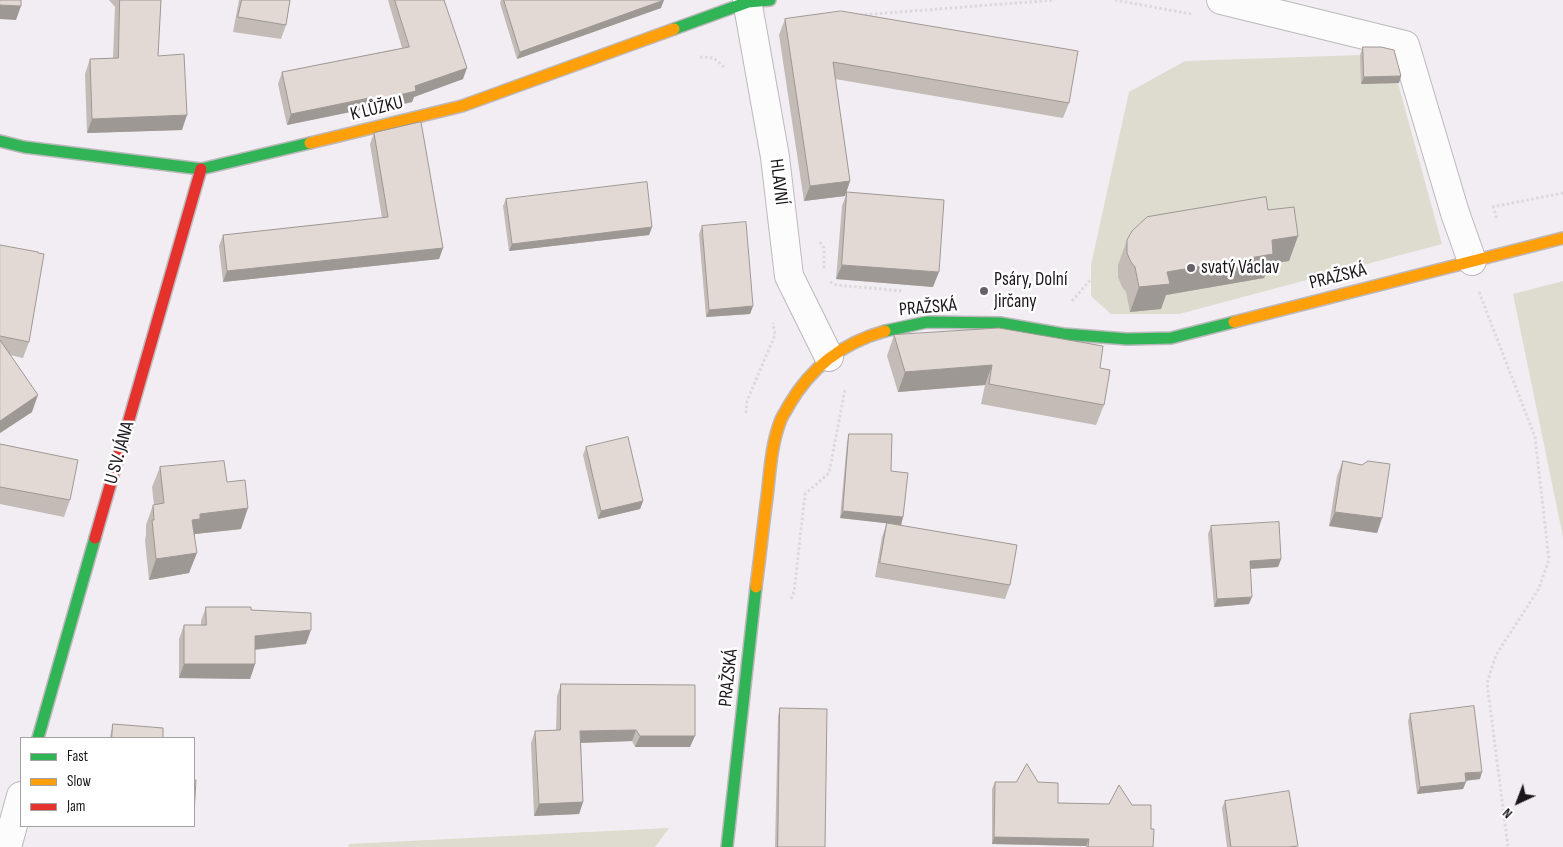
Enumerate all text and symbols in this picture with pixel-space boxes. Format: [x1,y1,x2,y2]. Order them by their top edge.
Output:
street label: K LŮŽKU [348,91,406,127]
street label: HLAVNÍ [764,158,792,206]
place label: svatý Václav [1201,257,1279,279]
street label: PRAŽSKÁ [1307,259,1369,295]
marker: svatý Václav [1185,262,1197,274]
place label: Psáry, Dolní Jirčany [994,269,1067,313]
marker: Psáry, Dolní Jirčany [978,285,990,297]
street label: PRAŽSKÁ [898,294,958,322]
street label: U SV. JÁNA [100,419,140,487]
street label: PRAŽSKÁ [715,648,743,708]
legend [20,737,195,827]
text: Fast [67,747,88,766]
text: Slow [67,772,91,791]
north arrow [1493,777,1543,827]
text: Jam [67,797,85,816]
text: N [1499,805,1516,822]

